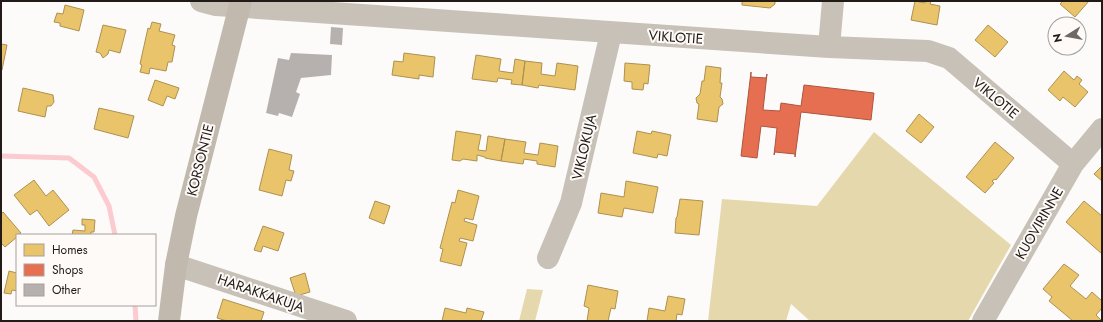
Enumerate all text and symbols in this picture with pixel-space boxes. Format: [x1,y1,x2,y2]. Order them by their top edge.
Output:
north arrow [1047,16,1087,56]
street label: VIKLOTIE [648,25,704,49]
text: N [1048,32,1066,44]
street label: VIKLOTIE [969,73,1023,123]
street label: VIKLOKUJA [567,111,601,182]
street label: KORSONTIE [181,122,219,198]
street label: KUOVIRINNE [1010,183,1068,263]
legend [16,234,156,306]
text: Homes [52,241,88,259]
text: Shops [52,261,83,279]
street label: HARAKKAKUJA [215,269,308,317]
text: Other [52,281,82,299]

